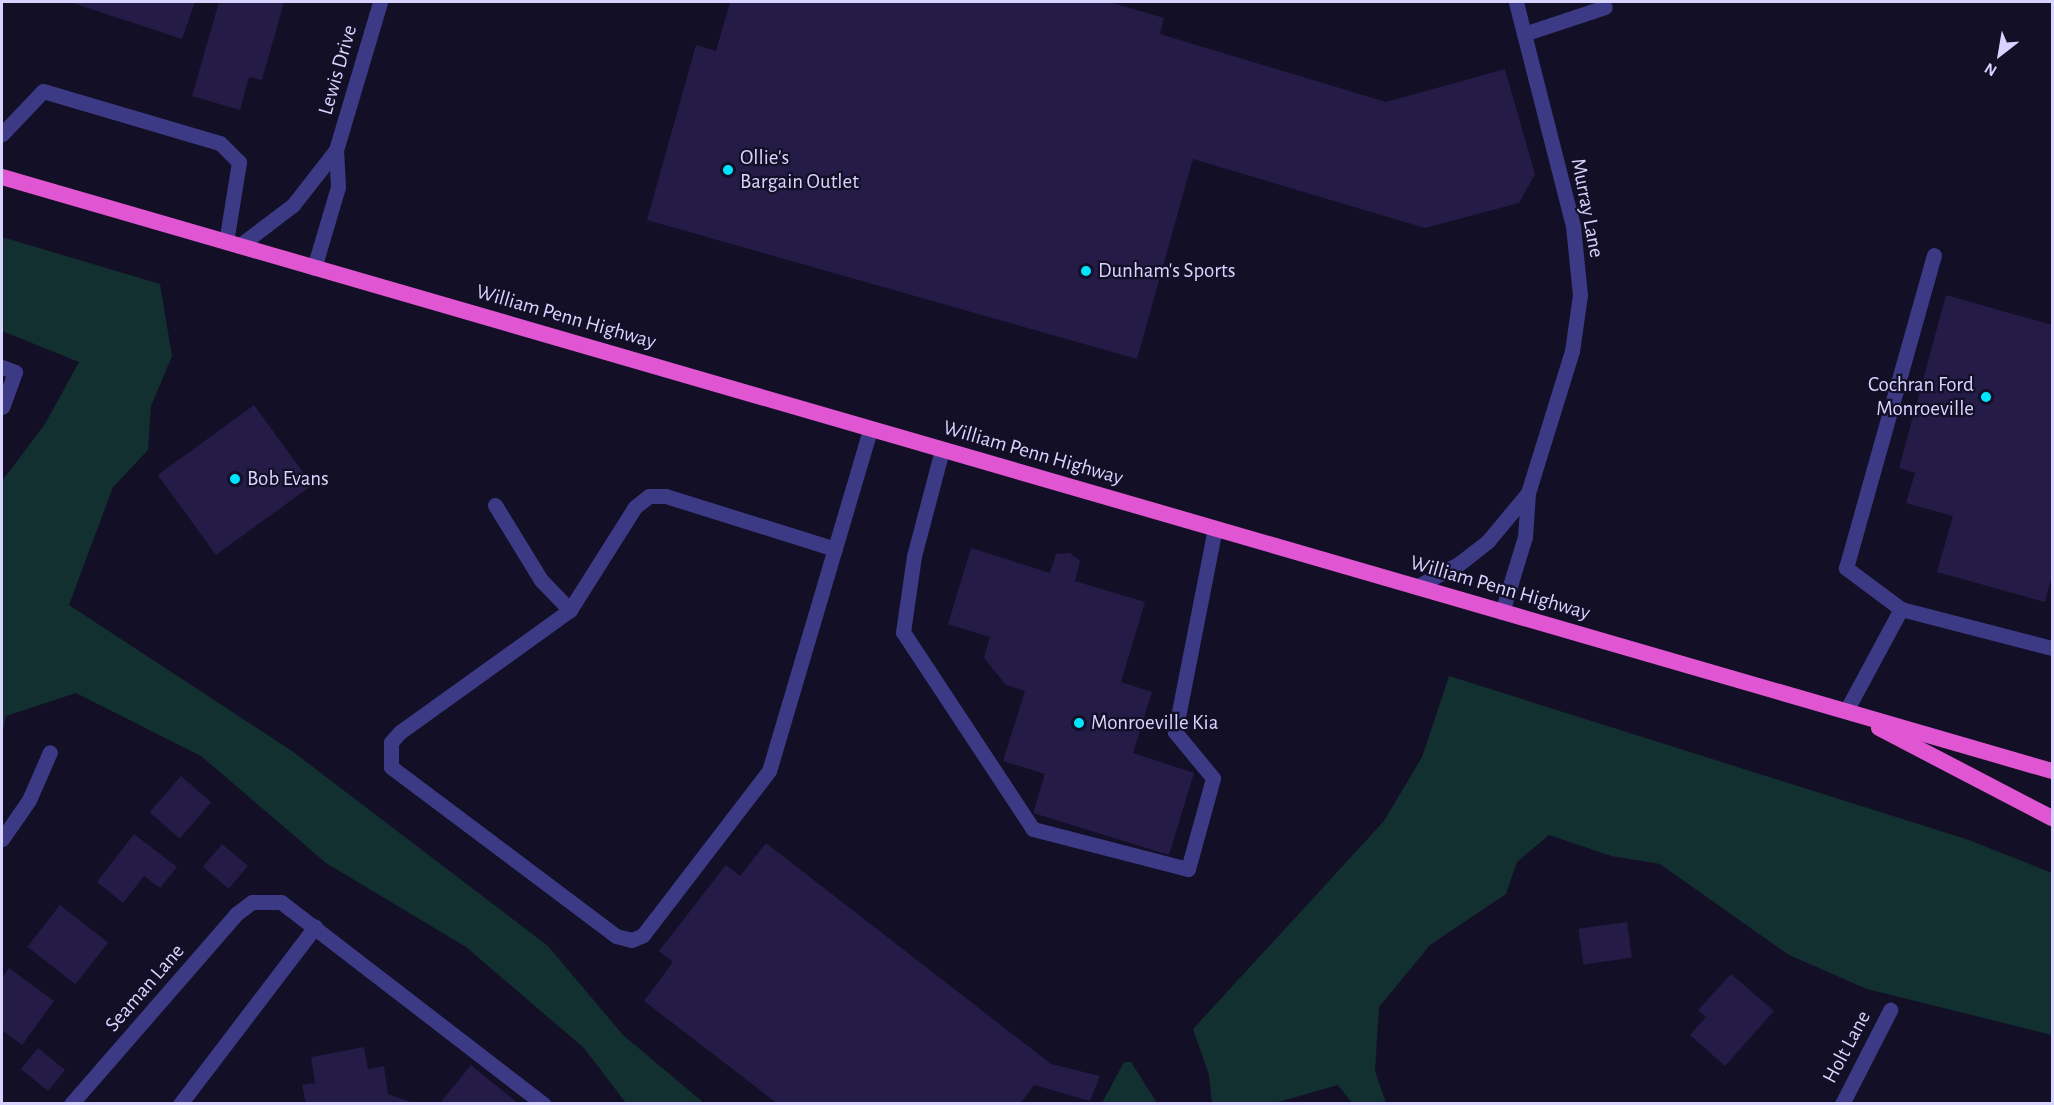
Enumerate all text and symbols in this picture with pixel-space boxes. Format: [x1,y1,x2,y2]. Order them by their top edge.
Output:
street label: Lewis Drive [313,22,363,118]
north arrow [1970,24,2030,84]
text: N [1982,60,2000,79]
place label: Ollie's Bargain Outlet [740,145,859,195]
street label: Murray Lane [1565,156,1609,260]
marker: Ollie's Bargain Outlet [721,163,735,177]
place label: Dunham's Sports [1098,258,1235,284]
marker: Dunham's Sports [1079,264,1093,278]
street label: William Penn Highway [473,279,659,355]
place label: Cochran Ford Monroeville [1868,372,1974,422]
marker: Cochran Ford Monroeville [1979,390,1993,404]
street label: William Penn Highway [940,415,1126,491]
place label: Bob Evans [247,466,329,492]
marker: Bob Evans [228,472,242,486]
street label: William Penn Highway [1407,550,1593,626]
place label: Monroeville Kia [1091,710,1218,736]
marker: Monroeville Kia [1072,716,1086,730]
street label: Seaman Lane [100,939,190,1037]
street label: Holt Lane [1817,1006,1877,1088]

